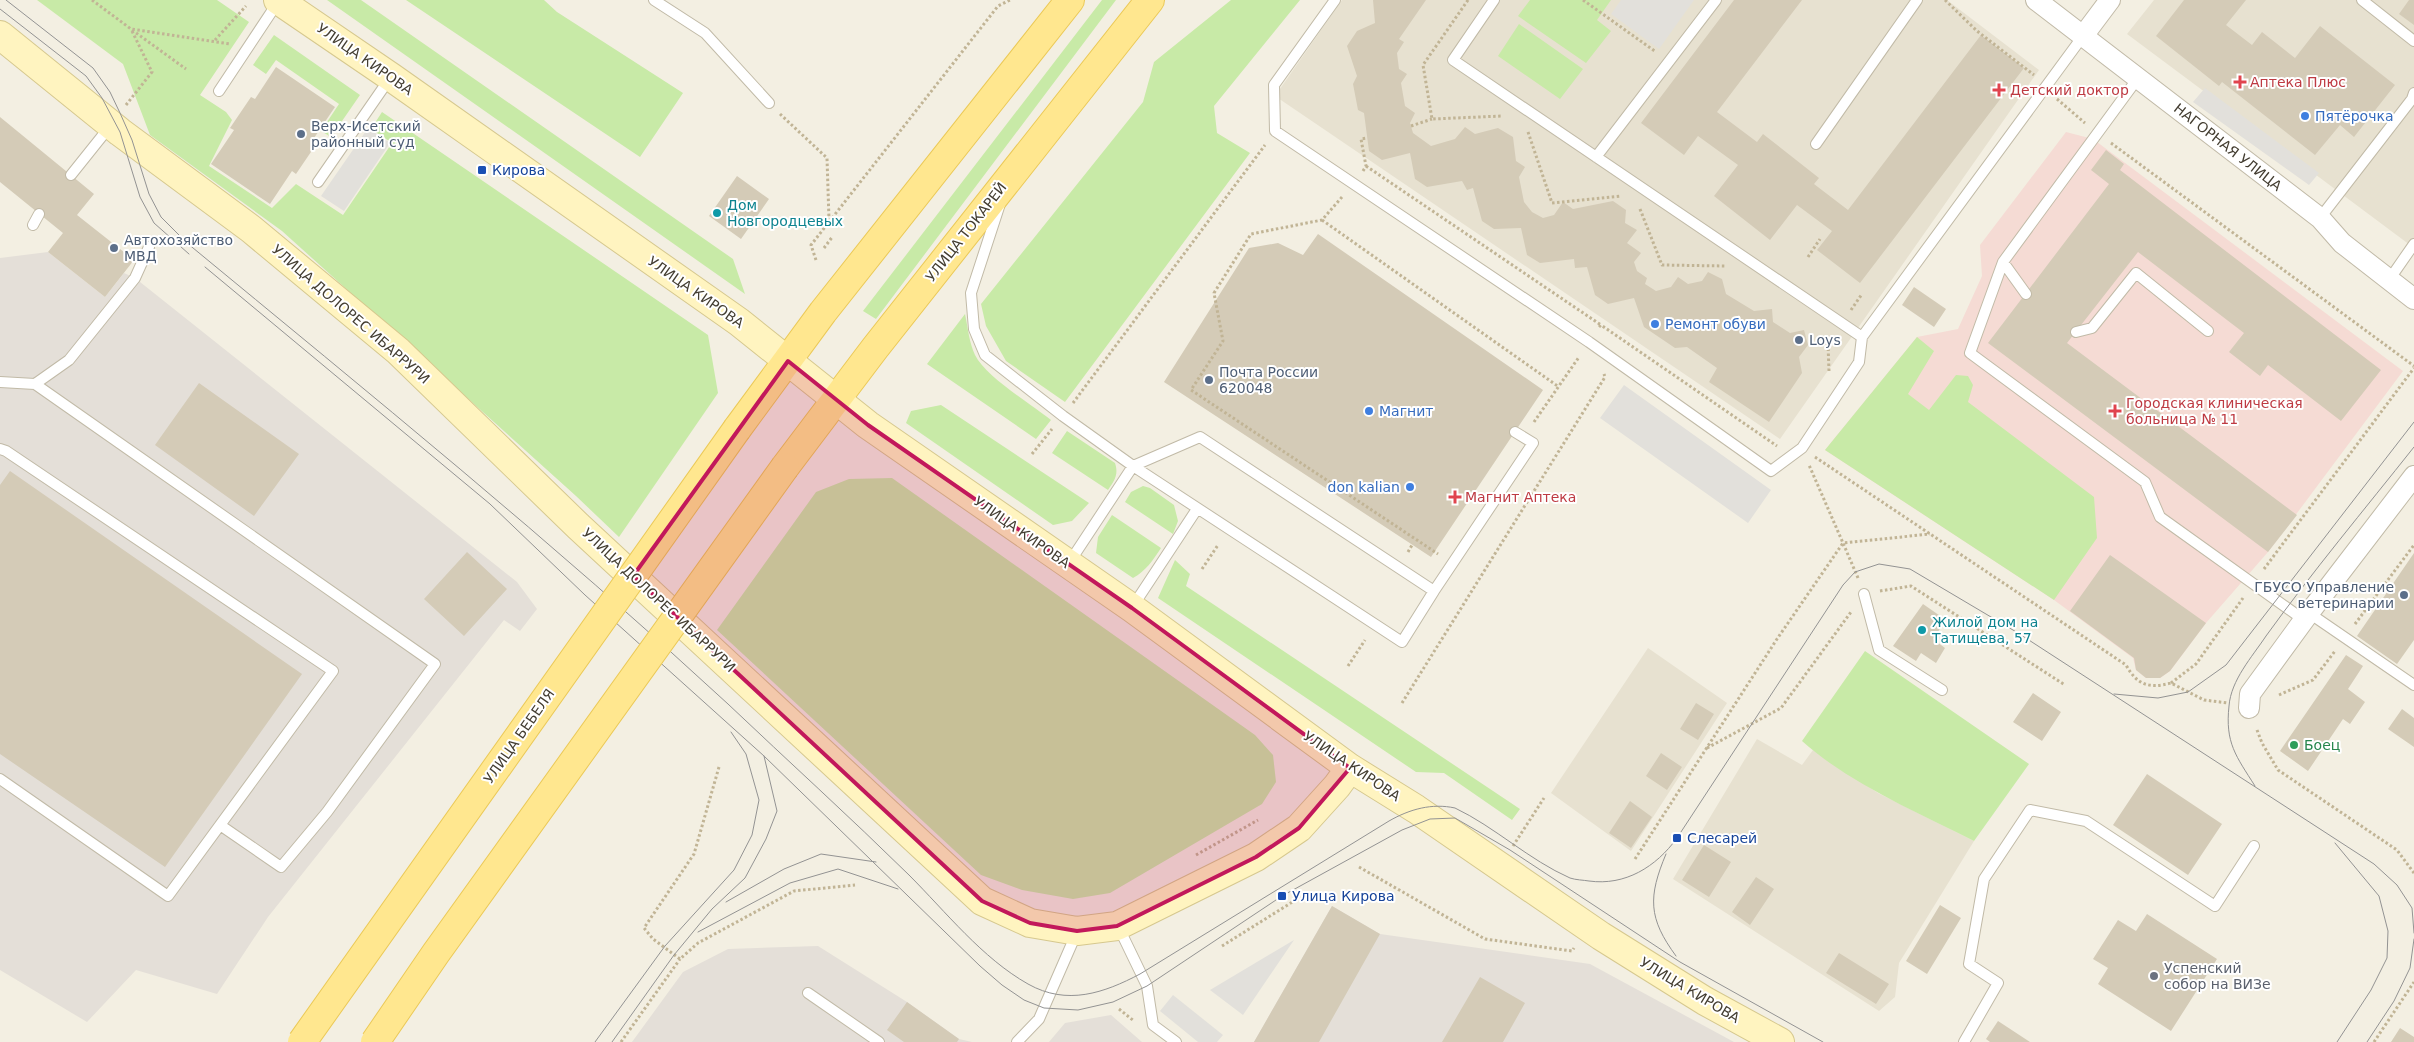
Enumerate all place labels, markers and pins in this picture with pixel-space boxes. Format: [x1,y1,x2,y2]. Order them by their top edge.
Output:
place label: Аптека Плюс [2250,74,2346,90]
marker: Аптека Плюс [2234,76,2246,88]
place label: Детский доктор [2010,82,2129,98]
marker: Детский доктор [1992,83,2006,97]
place label: Пятёрочка [2315,108,2393,124]
marker: Пятёрочка [2299,110,2311,122]
place label: Верх-Исетский районный суд [311,118,421,150]
marker: Верх-Исетский районный суд [295,128,307,140]
place label: Кирова [492,162,545,178]
marker: Кирова [476,164,488,176]
place label: Дом Новгородцевых [727,197,843,229]
marker: Дом Новгородцевых [711,207,723,219]
place label: Автохозяйство МВД [124,232,233,264]
marker: Автохозяйство МВД [108,242,120,254]
place label: Ремонт обуви [1665,316,1766,332]
marker: Ремонт обуви [1649,318,1661,330]
place label: Loys [1809,332,1841,348]
marker: Loys [1793,334,1805,346]
place label: Почта России 620048 [1219,364,1318,396]
marker: Почта России 620048 [1203,374,1215,386]
place label: Городская клиническая больница № 11 [2126,395,2303,427]
place label: Магнит [1379,403,1433,419]
marker: Городская клиническая больница № 11 [2108,404,2122,418]
marker: Магнит [1363,405,1375,417]
place label: don kalian [1328,479,1400,495]
marker: don kalian [1404,481,1416,493]
place label: Магнит Аптека [1465,489,1576,505]
marker: Магнит Аптека [1449,491,1461,503]
place label: ГБУСО Управление ветеринарии [2254,579,2394,611]
marker: ГБУСО Управление ветеринарии [2398,589,2410,601]
place label: Жилой дом на Татищева, 57 [1931,614,2038,646]
marker: Жилой дом на Татищева, 57 [1916,624,1928,636]
place label: Боец [2304,737,2340,753]
marker: Боец [2288,739,2300,751]
place label: Слесарей [1687,830,1757,846]
marker: Слесарей [1671,832,1683,844]
place label: Улица Кирова [1292,888,1394,904]
marker: Улица Кирова [1276,890,1288,902]
place label: Успенский собор на ВИЗе [2164,960,2271,992]
marker: Успенский собор на ВИЗе [2148,970,2160,982]

